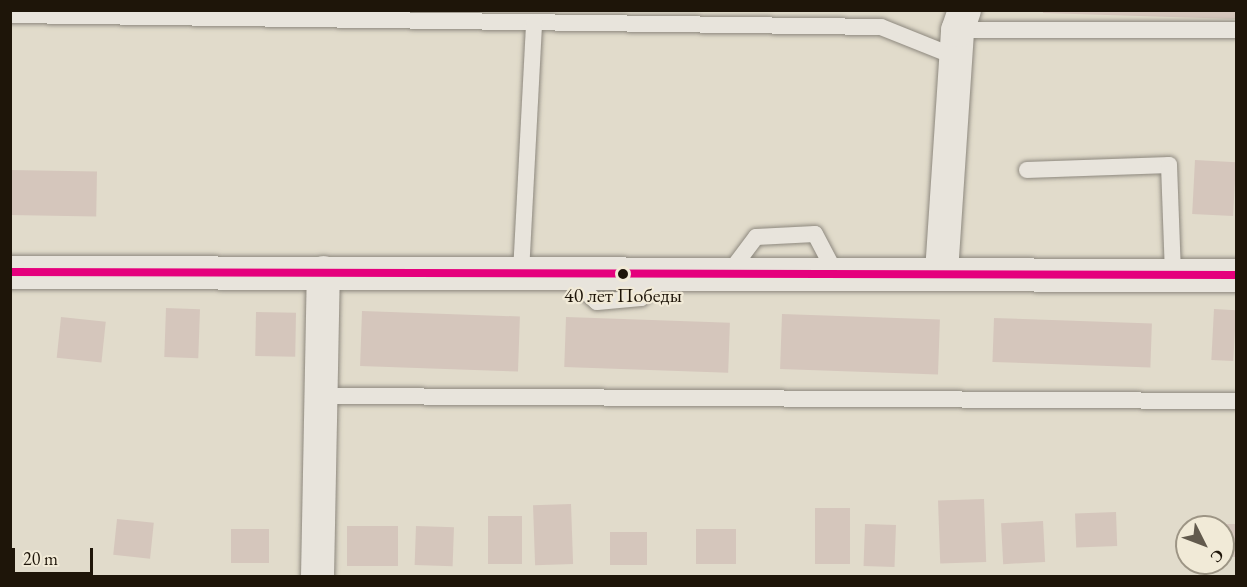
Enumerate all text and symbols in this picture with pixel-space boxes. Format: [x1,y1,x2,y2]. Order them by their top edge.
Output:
marker: 40 лет Победы [617,268,629,280]
place label: 40 лет Победы [564,283,682,307]
north arrow [1175,515,1235,575]
scale bar [15,536,96,574]
text: С [1206,545,1229,567]
text: 20 m [23,547,58,570]

